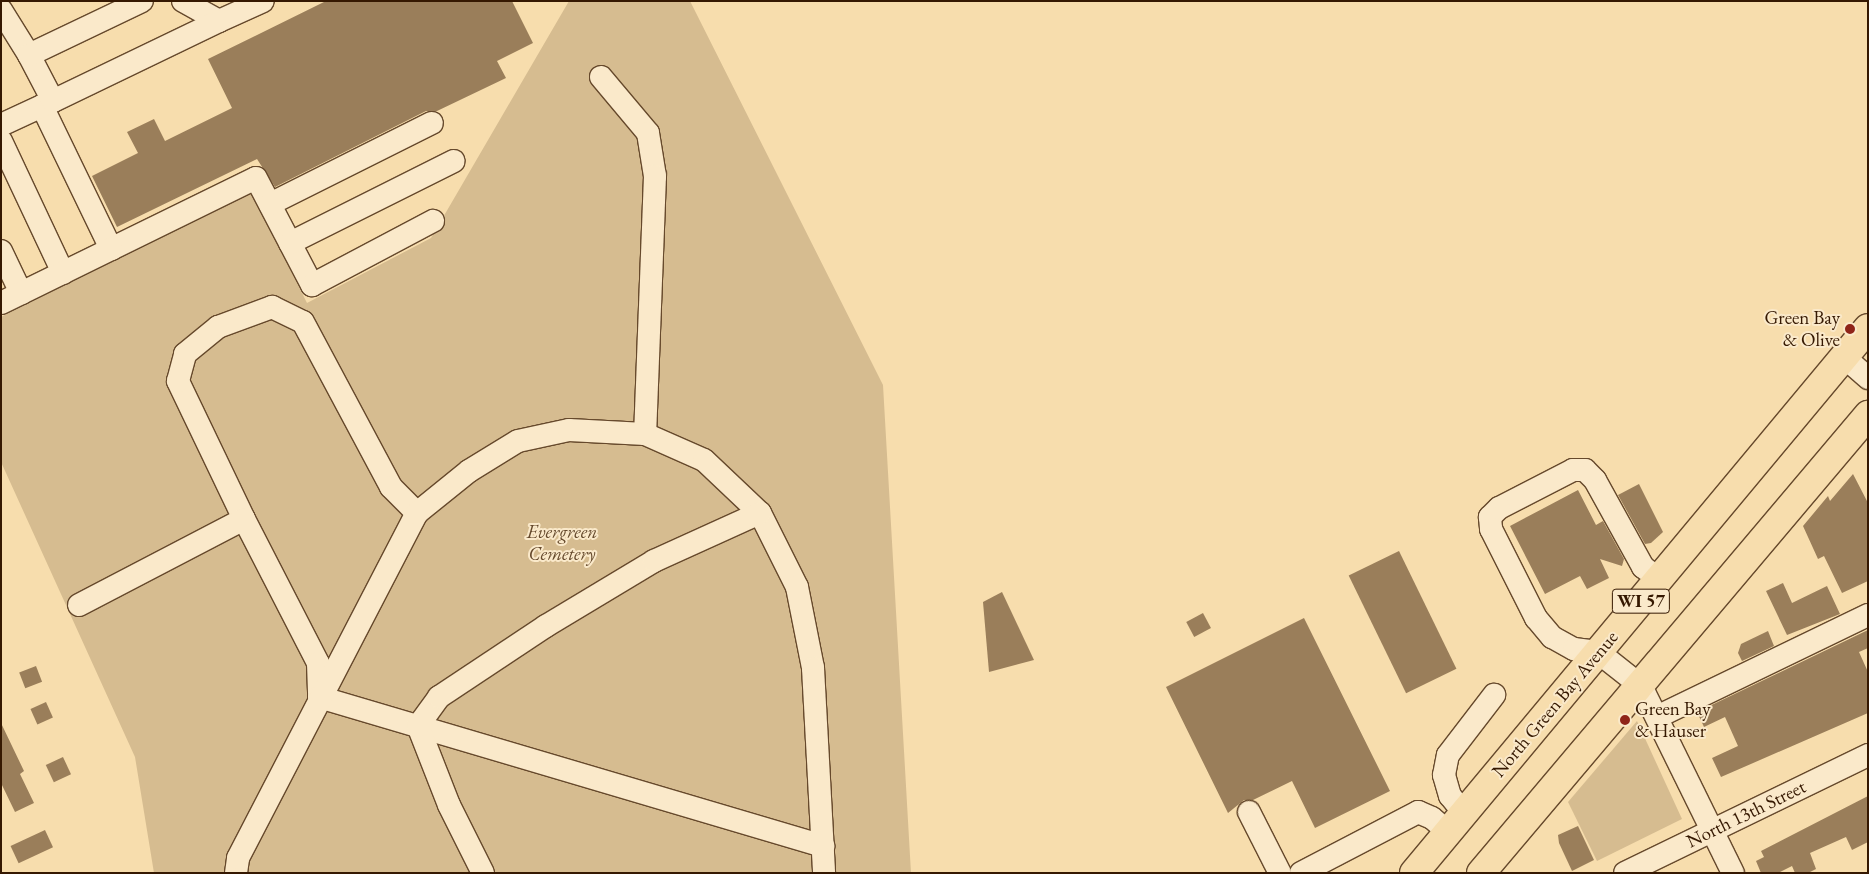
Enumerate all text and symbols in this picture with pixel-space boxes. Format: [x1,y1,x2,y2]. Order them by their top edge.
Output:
place label: Green Bay & Olive [1764,307,1840,351]
marker: Green Bay & Olive [1844,323,1856,335]
park label: Evergreen Cemetery [527,521,597,565]
road number: WI 57 [1611,586,1671,616]
street label: North Green Bay Avenue [1487,626,1623,782]
place label: Green Bay & Hauser [1635,698,1711,742]
marker: Green Bay & Hauser [1619,714,1631,726]
street label: North 13th Street [1683,775,1809,853]

